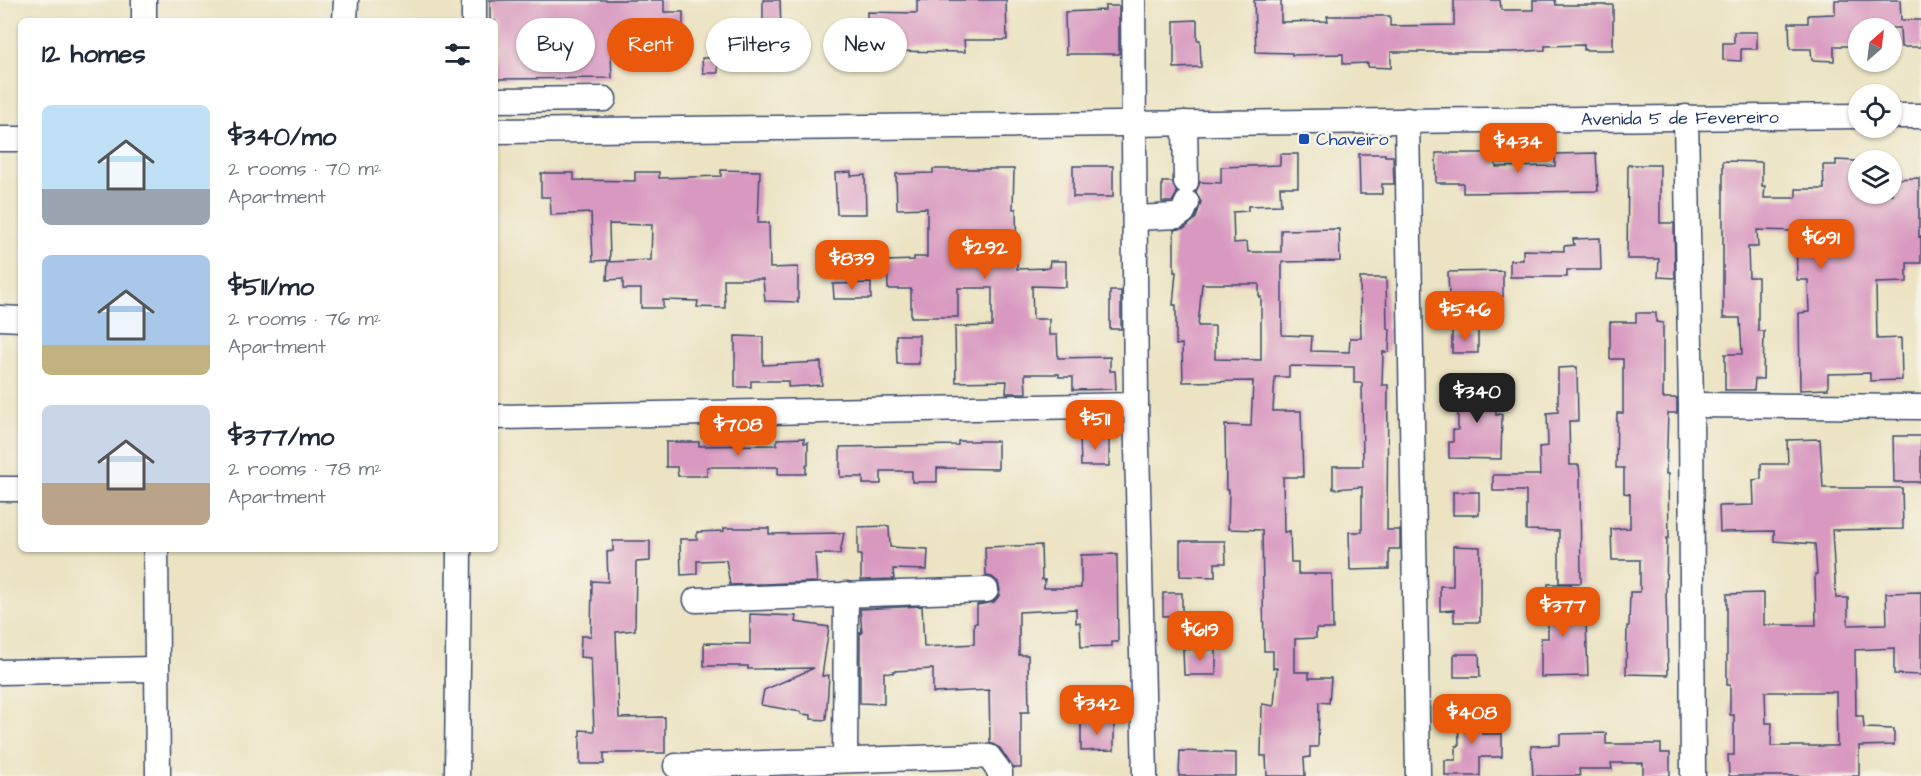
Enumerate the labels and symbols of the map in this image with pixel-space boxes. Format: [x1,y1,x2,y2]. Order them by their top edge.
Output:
north arrow [1848,18,1902,72]
street label: Avenida 5 de Fevereiro [1581,104,1779,132]
pin: $434 [1482,123,1554,174]
place label: Chaveiro [1316,127,1389,152]
marker: Chaveiro [1297,132,1311,146]
pin: $691 [1785,219,1857,270]
pin: $292 [949,229,1021,280]
pin: $839 [816,240,888,291]
pin: $546 [1429,291,1501,342]
pin: $340 [1441,373,1513,424]
pin: $511 [1059,400,1131,451]
pin: $708 [702,406,774,457]
pin: $377 [1527,587,1599,638]
pin: $619 [1164,611,1236,662]
pin: $342 [1061,685,1133,736]
pin: $408 [1436,694,1508,745]

